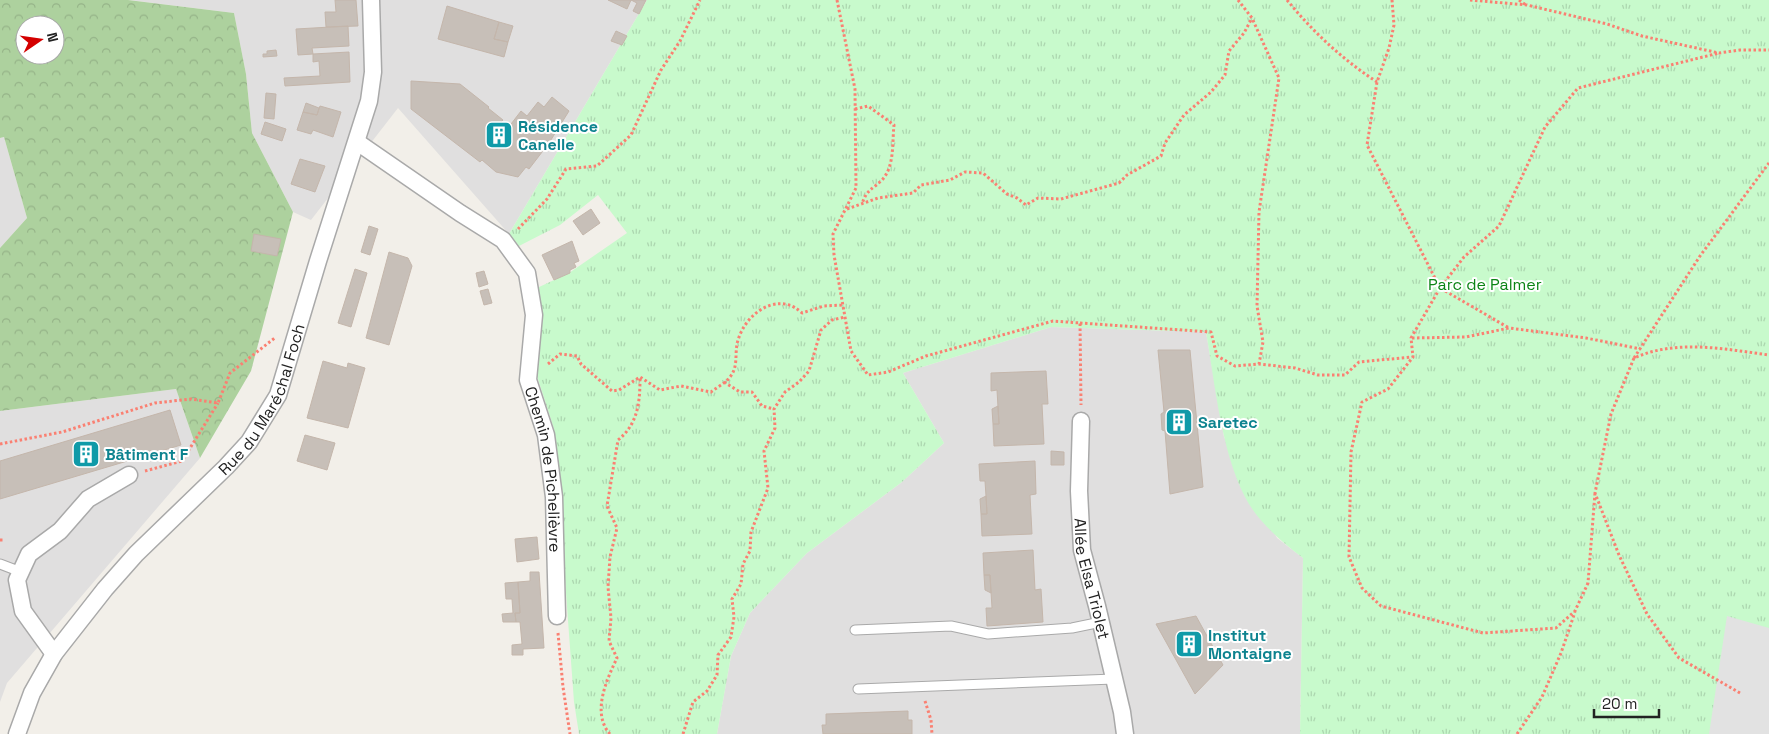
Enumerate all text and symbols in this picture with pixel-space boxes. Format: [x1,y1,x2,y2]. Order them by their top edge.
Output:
north arrow [15,15,65,65]
text: N [43,30,62,44]
place label: Résidence Canelle [518,116,598,155]
building icon: Résidence Canelle [484,120,514,150]
park label: Parc de Palmer [1428,274,1542,295]
street label: Rue du Maréchal Foch [214,321,310,480]
street label: Chemin de Pichelièvre [520,384,565,553]
building icon: Saretec [1164,407,1194,437]
place label: Saretec [1198,412,1258,433]
building icon: Bâtiment F [71,439,101,469]
place label: Bâtiment F [105,444,189,465]
street label: Allée Elsa Triolet [1069,518,1114,641]
place label: Institut Montaigne [1208,625,1292,664]
building icon: Institut Montaigne [1174,629,1204,659]
scale bar [1594,686,1659,718]
text: 20 m [1602,694,1637,713]

